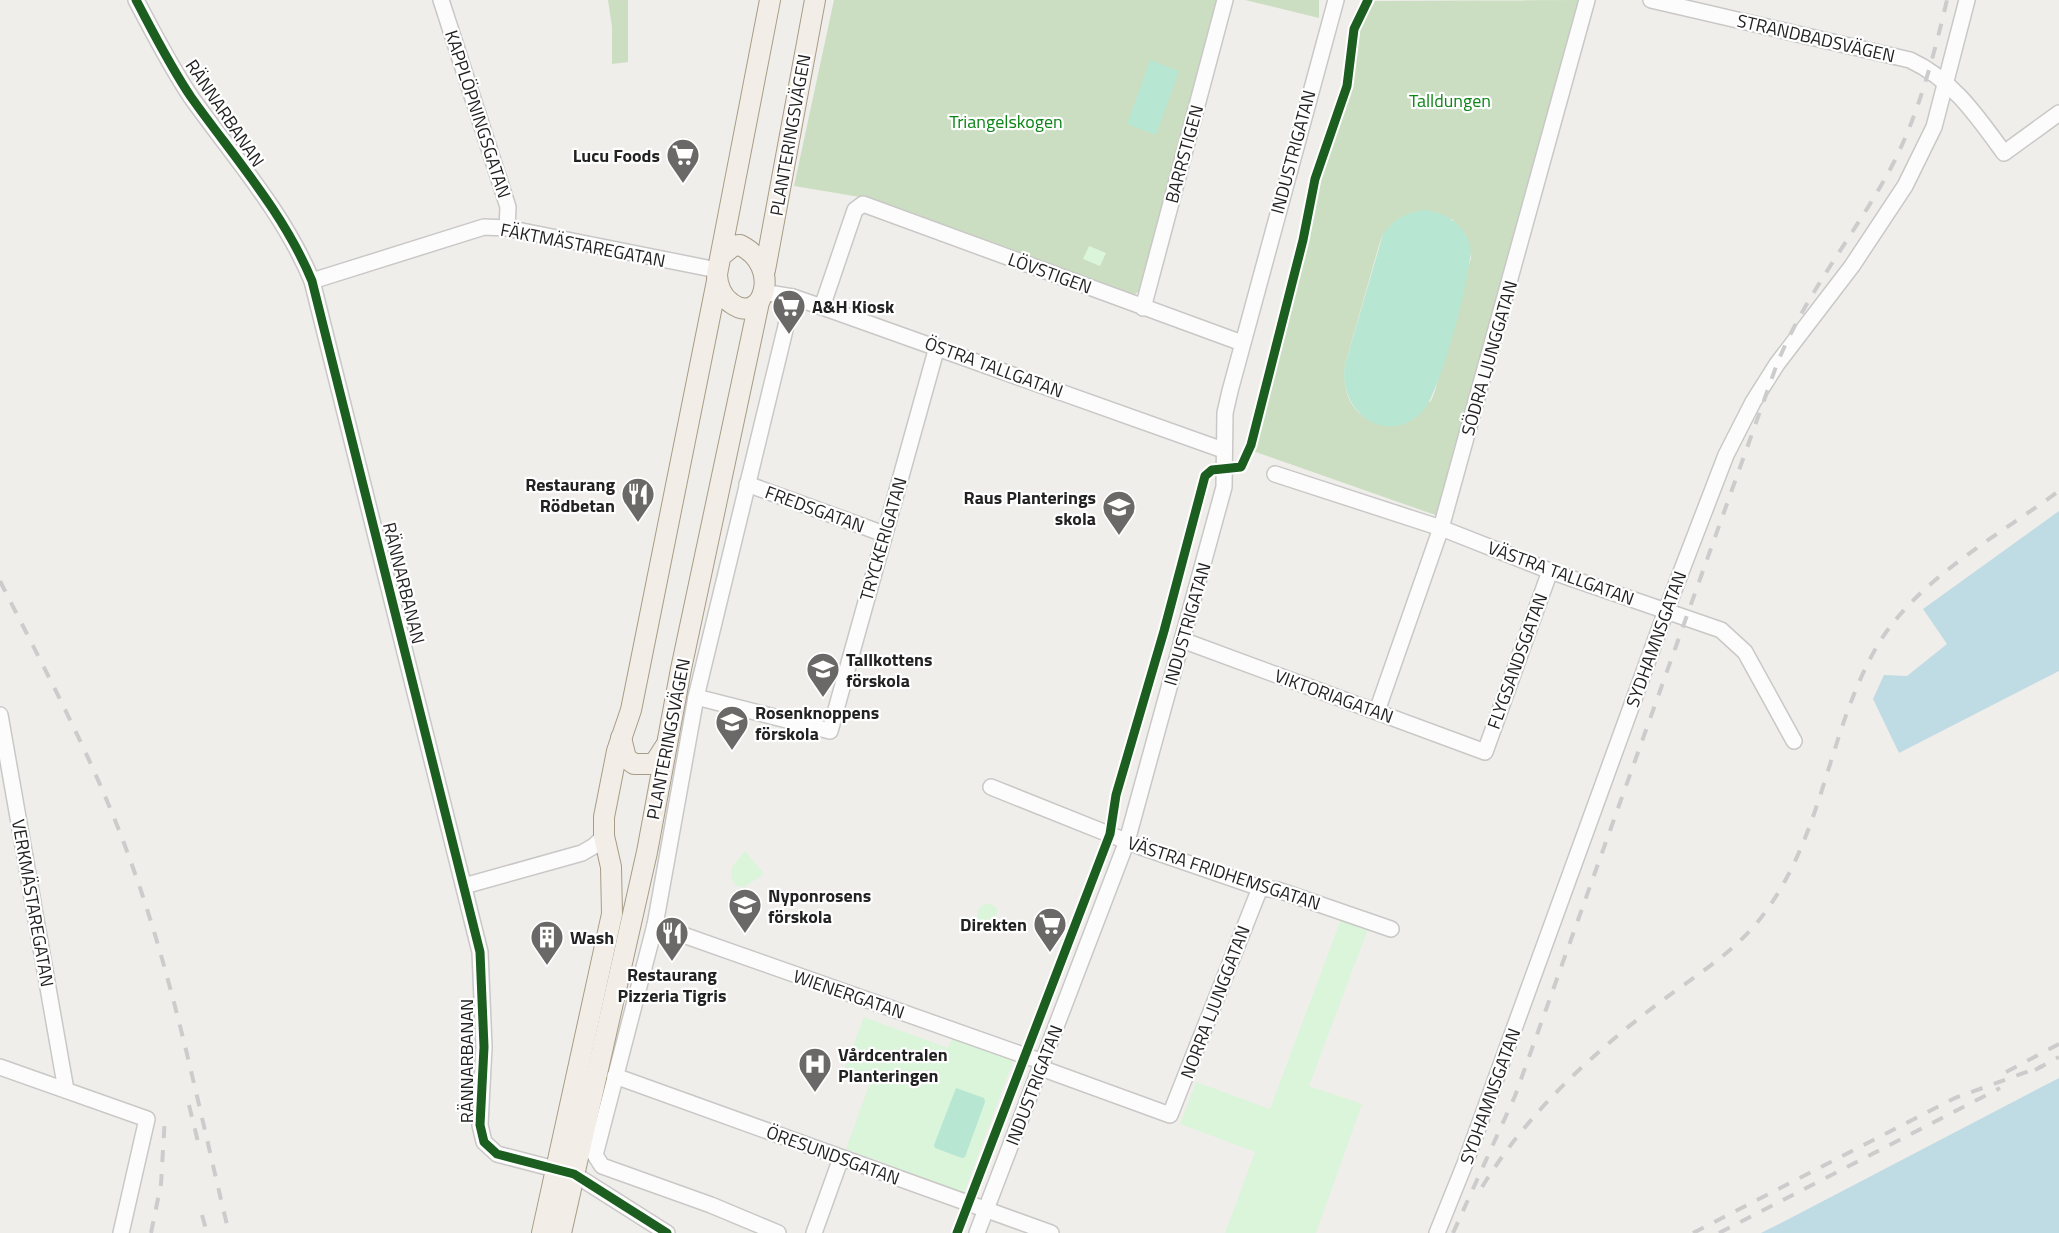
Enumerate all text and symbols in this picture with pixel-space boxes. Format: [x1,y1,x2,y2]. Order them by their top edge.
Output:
street label: STRANDBADSVÄGEN [1734,7,1898,69]
street label: KAPPLÖPNINGSGATAN [438,26,518,202]
street label: PLANTERINGSVÄGEN [762,52,818,218]
street label: RÄNNARBANAN [179,54,271,172]
street label: INDUSTRIGATAN [1264,87,1322,217]
park label: Talldungen [1409,87,1491,114]
street label: BARRSTIGEN [1158,102,1210,206]
park label: Triangelskogen [949,108,1063,135]
supermarket icon: Lucu Foods [665,137,701,184]
place label: Lucu Foods [573,142,660,169]
street label: FÄKTMÄSTAREGATAN [498,216,668,274]
street label: LÖVSTIGEN [1004,245,1096,301]
street label: SÖDRA LJUNGGATAN [1454,277,1524,439]
supermarket icon: A&H Kiosk [771,288,807,335]
place label: A&H Kiosk [812,293,895,320]
street label: ÖSTRA TALLGATAN [921,329,1067,405]
place label: Restaurang Rödbetan [525,471,615,519]
street label: TRYCKERIGATAN [852,474,914,604]
restaurant icon: Restaurang Rödbetan [620,476,656,523]
street label: FREDSGATAN [761,478,869,540]
place label: Raus Planterings skola [964,484,1096,532]
school or university icon: Raus Planterings skola [1101,489,1137,536]
street label: RÄNNARBANAN [376,519,432,647]
street label: VÄSTRA TALLGATAN [1484,534,1638,612]
street label: INDUSTRIGATAN [1157,559,1217,689]
street label: SYDHAMNSGATAN [1619,567,1693,711]
street label: FLYGSANDSGATAN [1480,589,1554,733]
place label: Tallkottens förskola [846,646,933,694]
school or university icon: Tallkottens förskola [805,651,841,698]
street label: PLANTERINGSVÄGEN [639,656,697,822]
street label: VIKTORIAGATAN [1271,662,1397,730]
place label: Rosenknoppens förskola [755,699,879,747]
school or university icon: Rosenknoppens förskola [714,704,750,751]
street label: VERKMÄSTAREGATAN [5,817,61,989]
street label: VÄSTRA FRIDHEMSGATAN [1124,829,1324,917]
place label: Nyponrosens förskola [768,882,871,930]
school or university icon: Nyponrosens förskola [727,887,763,934]
supermarket icon: Direkten [1032,906,1068,953]
place label: Direkten [960,911,1027,938]
restaurant icon: Restaurang Pizzeria Tigris [654,915,690,962]
building icon: Wash [529,919,565,966]
street label: NORRA LJUNGGATAN [1173,922,1257,1082]
place label: Wash [570,924,614,951]
place label: Restaurang Pizzeria Tigris [618,961,726,1009]
street label: WIENERGATAN [790,962,908,1026]
street label: RÄNNARBANAN [453,999,480,1123]
street label: INDUSTRIGATAN [999,1021,1069,1149]
street label: SYDHAMNSGATAN [1453,1024,1527,1168]
place label: Vårdcentralen Planteringen [838,1041,948,1089]
hospital icon: Vårdcentralen Planteringen [797,1046,833,1093]
street label: ÖRESUNDSGATAN [762,1118,904,1192]

